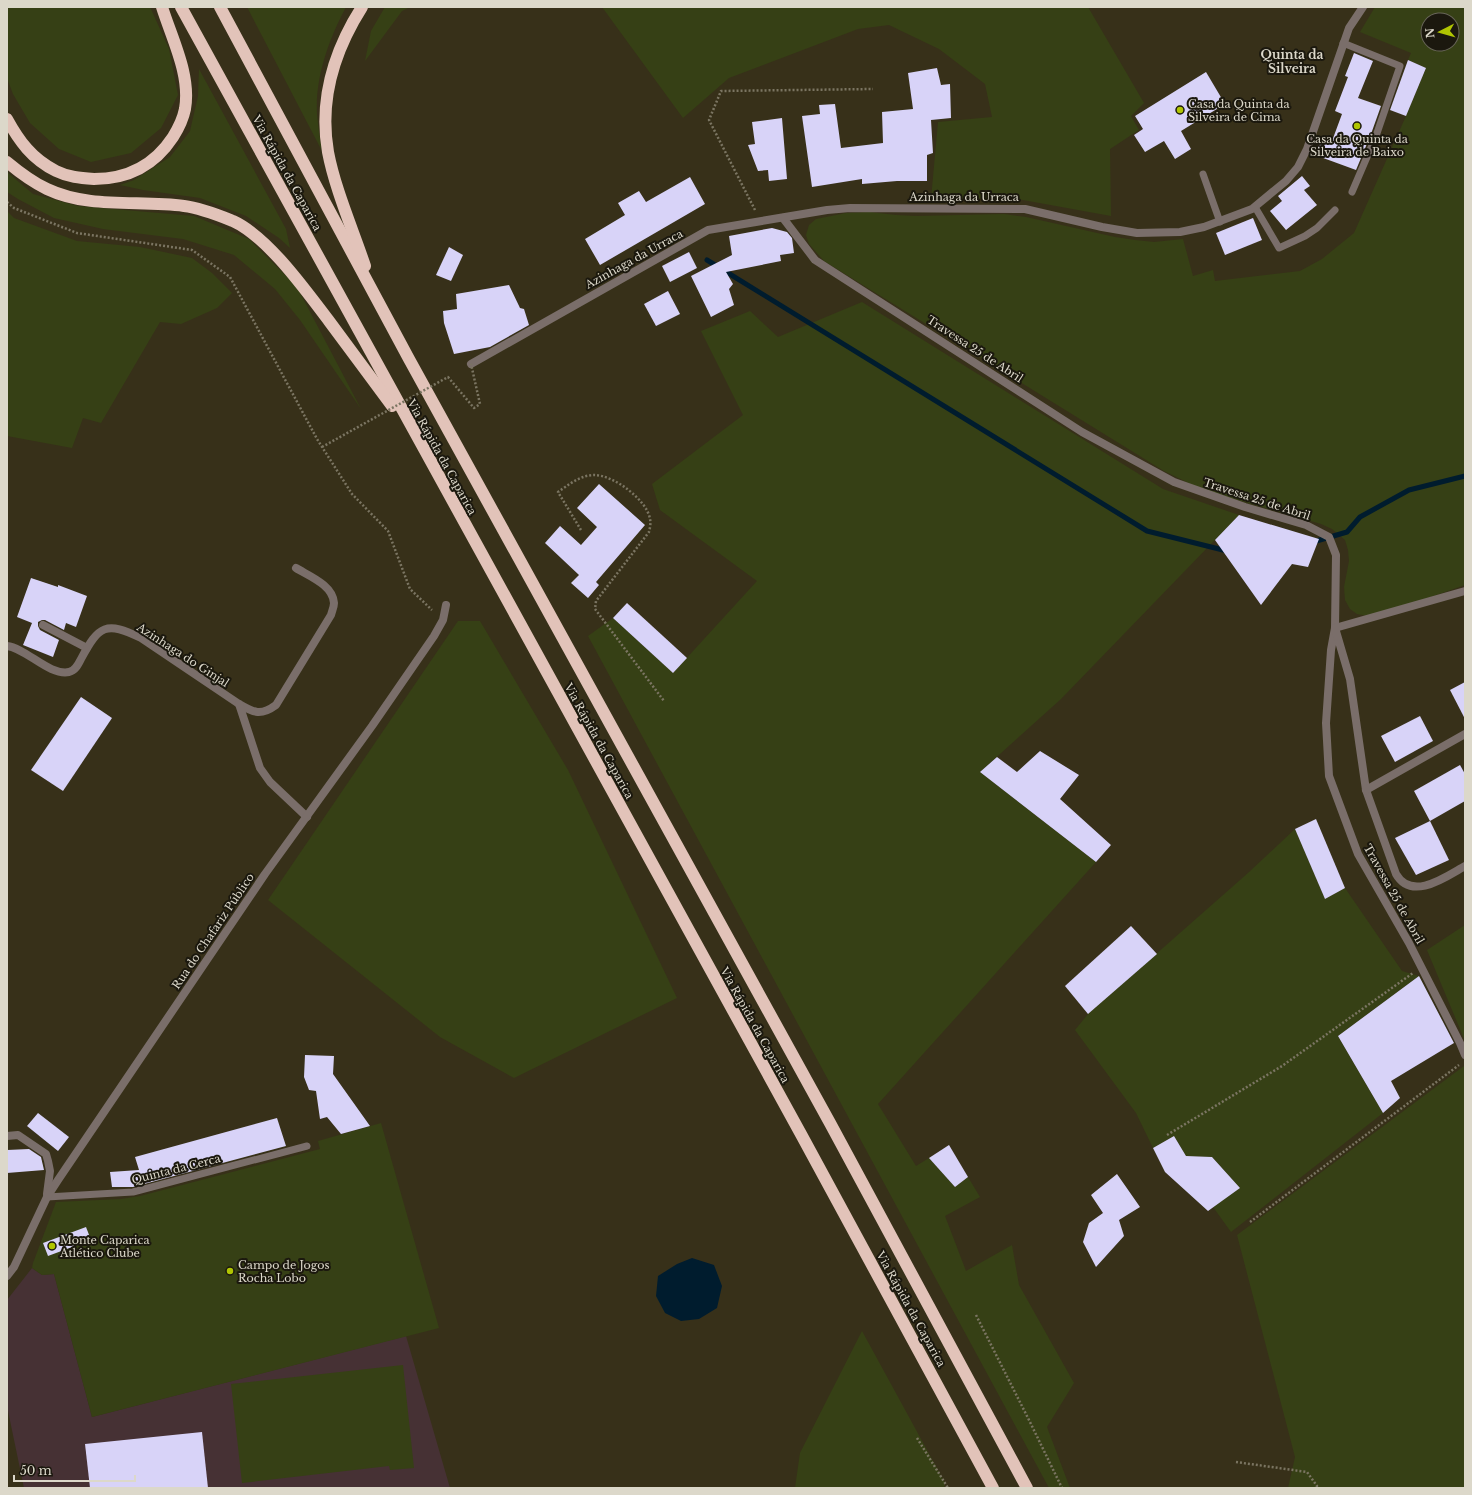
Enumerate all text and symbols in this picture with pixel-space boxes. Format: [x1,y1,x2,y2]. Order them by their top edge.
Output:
north arrow [1420,12,1460,52]
text: N [1422,27,1438,39]
district label: Quinta da Silveira [1261,47,1324,76]
place label: Casa da Quinta da Silveira de Cima [1188,97,1290,124]
marker: Casa da Quinta da Silveira de Cima [1175,105,1185,115]
street label: Via Rápida da Caparica [249,112,325,234]
marker: Casa da Quinta da Silveira de Baixo [1352,121,1362,131]
place label: Casa da Quinta da Silveira de Baixo [1306,132,1409,159]
street label: Azinhaga da Urraca [908,190,1020,204]
street label: Azinhaga da Urraca [582,226,686,292]
street label: Travessa 25 de Abril [924,313,1026,386]
street label: Via Rápida da Caparica [404,396,480,518]
street label: Travessa 25 de Abril [1202,475,1313,523]
street label: Azinhaga do Ginjal [133,619,232,690]
street label: Via Rápida da Caparica [561,680,637,802]
street label: Travessa 25 de Abril [1361,842,1427,947]
street label: Rua do Chafariz Público [169,870,257,992]
street label: Via Rápida da Caparica [717,964,793,1086]
street label: Quinta da Cerca [130,1151,223,1187]
place label: Monte Caparica Atlético Clube [59,1233,150,1260]
marker: Monte Caparica Atlético Clube [47,1241,57,1251]
street label: Via Rápida da Caparica [873,1248,949,1370]
place label: Campo de Jogos Rocha Lobo [238,1258,329,1285]
marker: Campo de Jogos Rocha Lobo [225,1266,235,1276]
scale bar [14,1457,135,1483]
text: 50 m [20,1463,52,1478]

